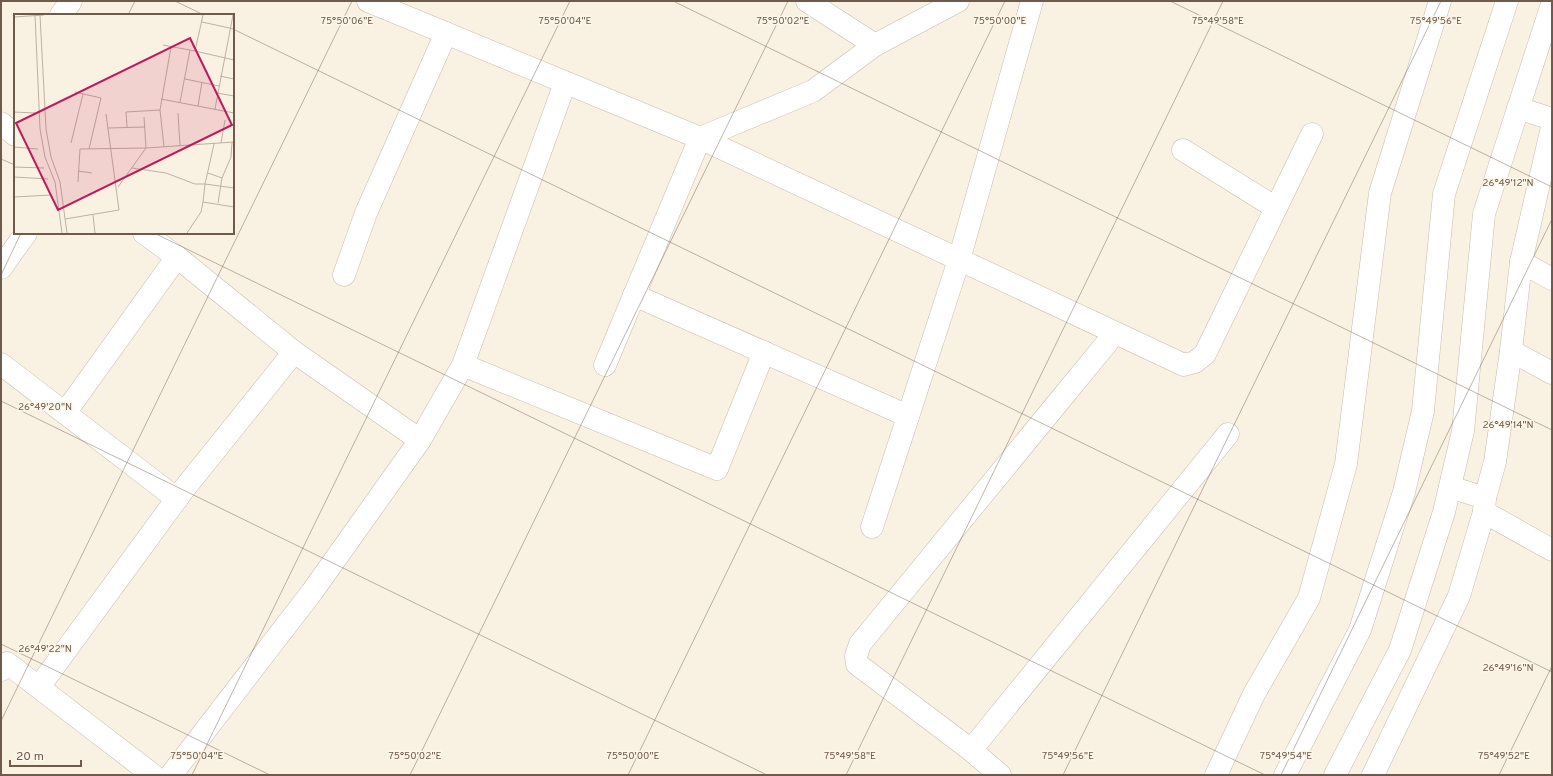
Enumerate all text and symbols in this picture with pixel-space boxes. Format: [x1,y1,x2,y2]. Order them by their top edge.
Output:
inset map [14,14,234,234]
text: 75°50'06"E [321,15,373,28]
text: 75°50'04"E [539,15,591,28]
text: 75°50'02"E [757,15,809,28]
text: 75°50'00"E [973,15,1027,28]
text: 75°49'58"E [1192,15,1244,28]
text: 75°49'56"E [1410,15,1462,28]
text: 26°49'12"N [1482,177,1534,190]
text: 26°49'20"N [18,401,72,414]
text: 26°49'14"N [1482,419,1534,432]
text: 26°49'22"N [18,643,72,656]
text: 26°49'16"N [1482,662,1534,675]
scale bar [10,742,81,768]
text: 20 m [16,749,44,765]
text: 75°50'04"E [171,750,223,763]
text: 75°50'02"E [389,750,441,763]
text: 75°50'00"E [606,750,660,763]
text: 75°49'58"E [824,750,876,763]
text: 75°49'56"E [1042,750,1094,763]
text: 75°49'54"E [1260,750,1312,763]
text: 75°49'52"E [1478,750,1530,763]

